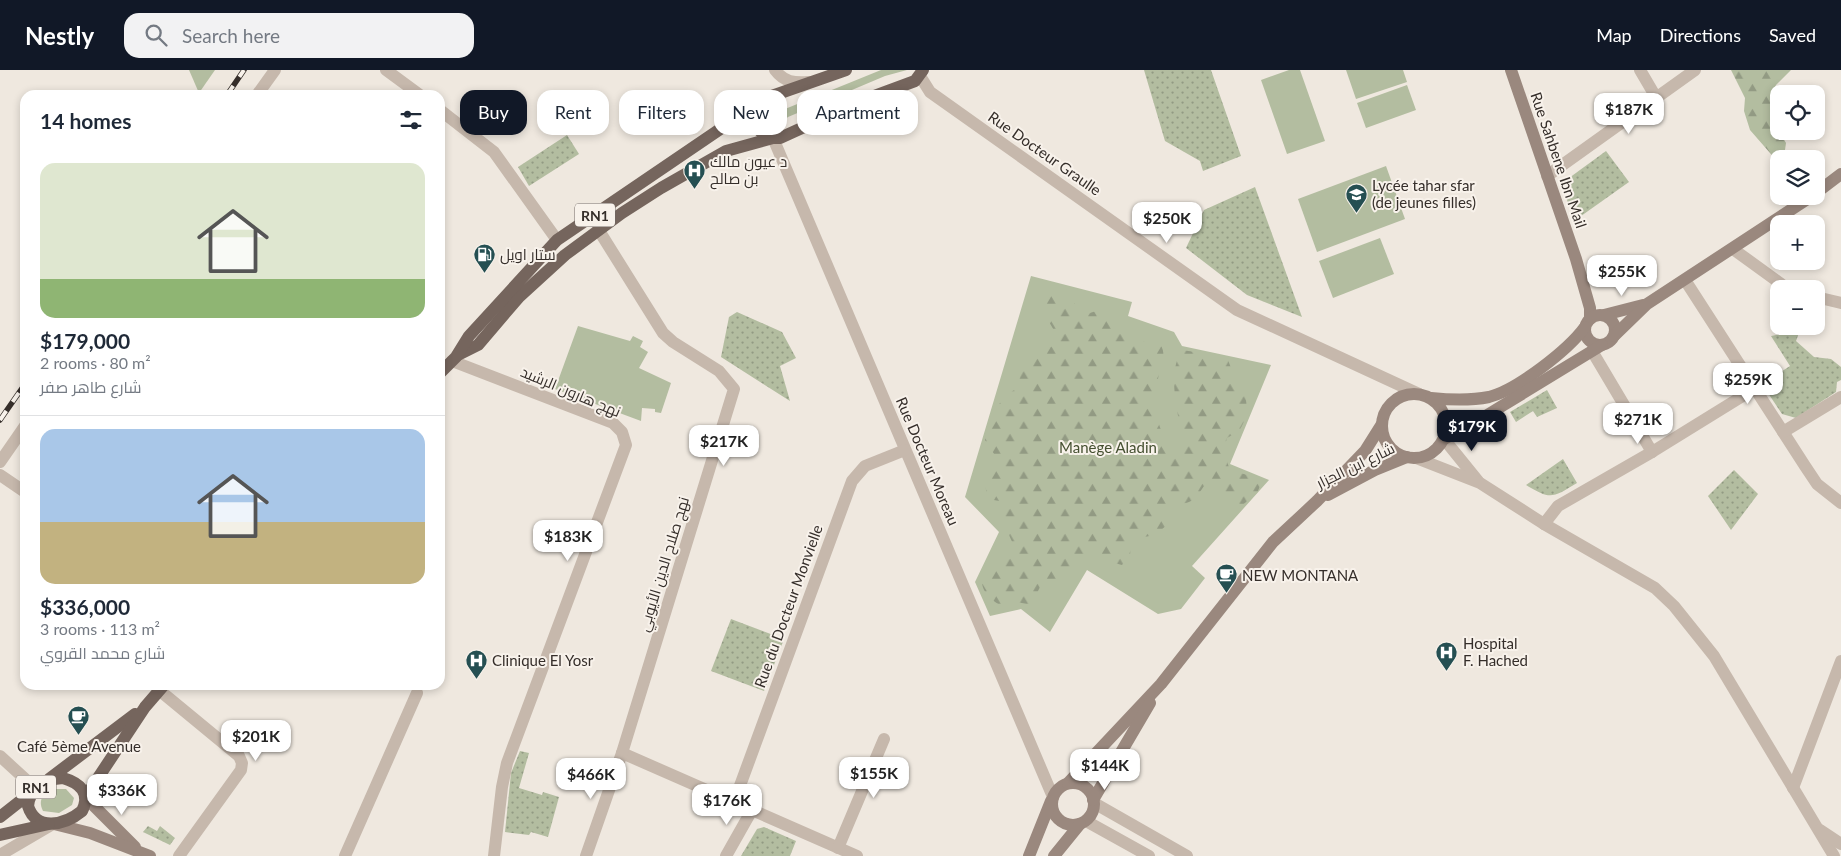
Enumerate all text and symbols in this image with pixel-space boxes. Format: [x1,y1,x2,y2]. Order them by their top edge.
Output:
search box [124,13,474,58]
text: Nestly [25,21,94,50]
icon: search [142,21,170,49]
text: Search here [182,24,280,47]
text: Map [1596,24,1632,46]
text: Directions [1660,24,1741,46]
text: Saved [1769,24,1816,46]
map controls [1770,85,1825,335]
button: locate [1770,85,1825,140]
chip: Buy [460,90,527,135]
chip: Rent [537,90,609,135]
chip: Filters [619,90,704,135]
chip: New [714,90,787,135]
chip: Apartment [797,90,918,135]
street label: Rue Sahbene Ibn Mail [1527,90,1591,230]
pin: $187K [1594,92,1664,135]
text: $187K [1605,99,1653,118]
icon: filters [397,106,425,134]
street label: Rue Docteur Graulle [985,107,1105,199]
text: 14 homes [40,108,131,133]
button: layers [1770,150,1825,205]
place label: د عيون مالك بن صالح [710,152,787,190]
hospital icon: د عيون مالك بن صالح [682,158,706,189]
place label: Lycée tahar sfar (de jeunes filles) [1372,176,1476,211]
school or university icon: Lycée tahar sfar (de jeunes filles) [1344,182,1368,213]
icon: home [188,196,278,286]
pin: $250K [1132,202,1202,244]
road number: RN1 [575,204,615,226]
text: $250K [1143,208,1191,227]
button: + [1770,215,1825,270]
fuel station icon: ستار اويل [472,242,496,273]
place label: ستار اويل [500,245,556,265]
pin: $255K [1587,254,1657,297]
text: $255K [1598,261,1646,280]
button: − [1770,280,1825,335]
text: $179,000 [40,328,130,353]
text: 2 rooms · 80 m² [40,353,151,372]
street label: نهج هارون الرشيد [517,362,624,423]
pin: $259K [1713,362,1783,405]
text: $259K [1724,369,1772,388]
text: شارع طاهر صفر [40,377,141,396]
street label: Rue Docteur Moreau [893,394,963,528]
pin: $271K [1603,402,1673,445]
text: $271K [1614,409,1662,428]
pin: $179K [1437,410,1507,452]
text: $179K [1448,416,1496,435]
pin: $217K [689,424,759,467]
text: $217K [700,431,748,450]
park label: Manège Aladin [1059,438,1157,456]
street label: شارع ابن الجزار [1312,438,1398,495]
icon: home [188,461,278,551]
street label: نهج صلاح الدين الأيوبي [634,494,696,635]
pin: $183K [533,520,603,562]
street label: Rue du Docteur Monvielle [750,522,826,690]
text: $183K [544,526,592,545]
cafe icon: NEW MONTANA [1214,563,1238,594]
place label: NEW MONTANA [1242,566,1359,584]
text: $336,000 [40,594,130,619]
text: 3 rooms · 113 m² [40,619,160,638]
place label: Hospital F. Hached [1463,634,1528,669]
hospital icon: Hospital F. Hached [1435,640,1459,671]
text: شارع محمد القروي [40,643,165,662]
hospital icon: Clinique El Yosr [464,648,488,679]
place label: Clinique El Yosr [492,651,594,669]
cafe icon: Café 5ème Avenue [67,705,91,736]
pin: $201K [221,720,291,762]
text: $201K [232,726,280,745]
place label: Café 5ème Avenue [17,737,141,755]
pin: $144K [1070,748,1140,791]
text: $144K [1081,755,1129,774]
pin: $155K [839,756,909,799]
pin: $466K [556,758,626,800]
text: $155K [850,763,898,782]
text: $466K [567,764,615,783]
pin: $336K [87,774,157,816]
road number: RN1 [16,776,56,799]
text: $336K [98,780,146,799]
pin: $176K [692,784,762,826]
text: $176K [703,790,751,809]

